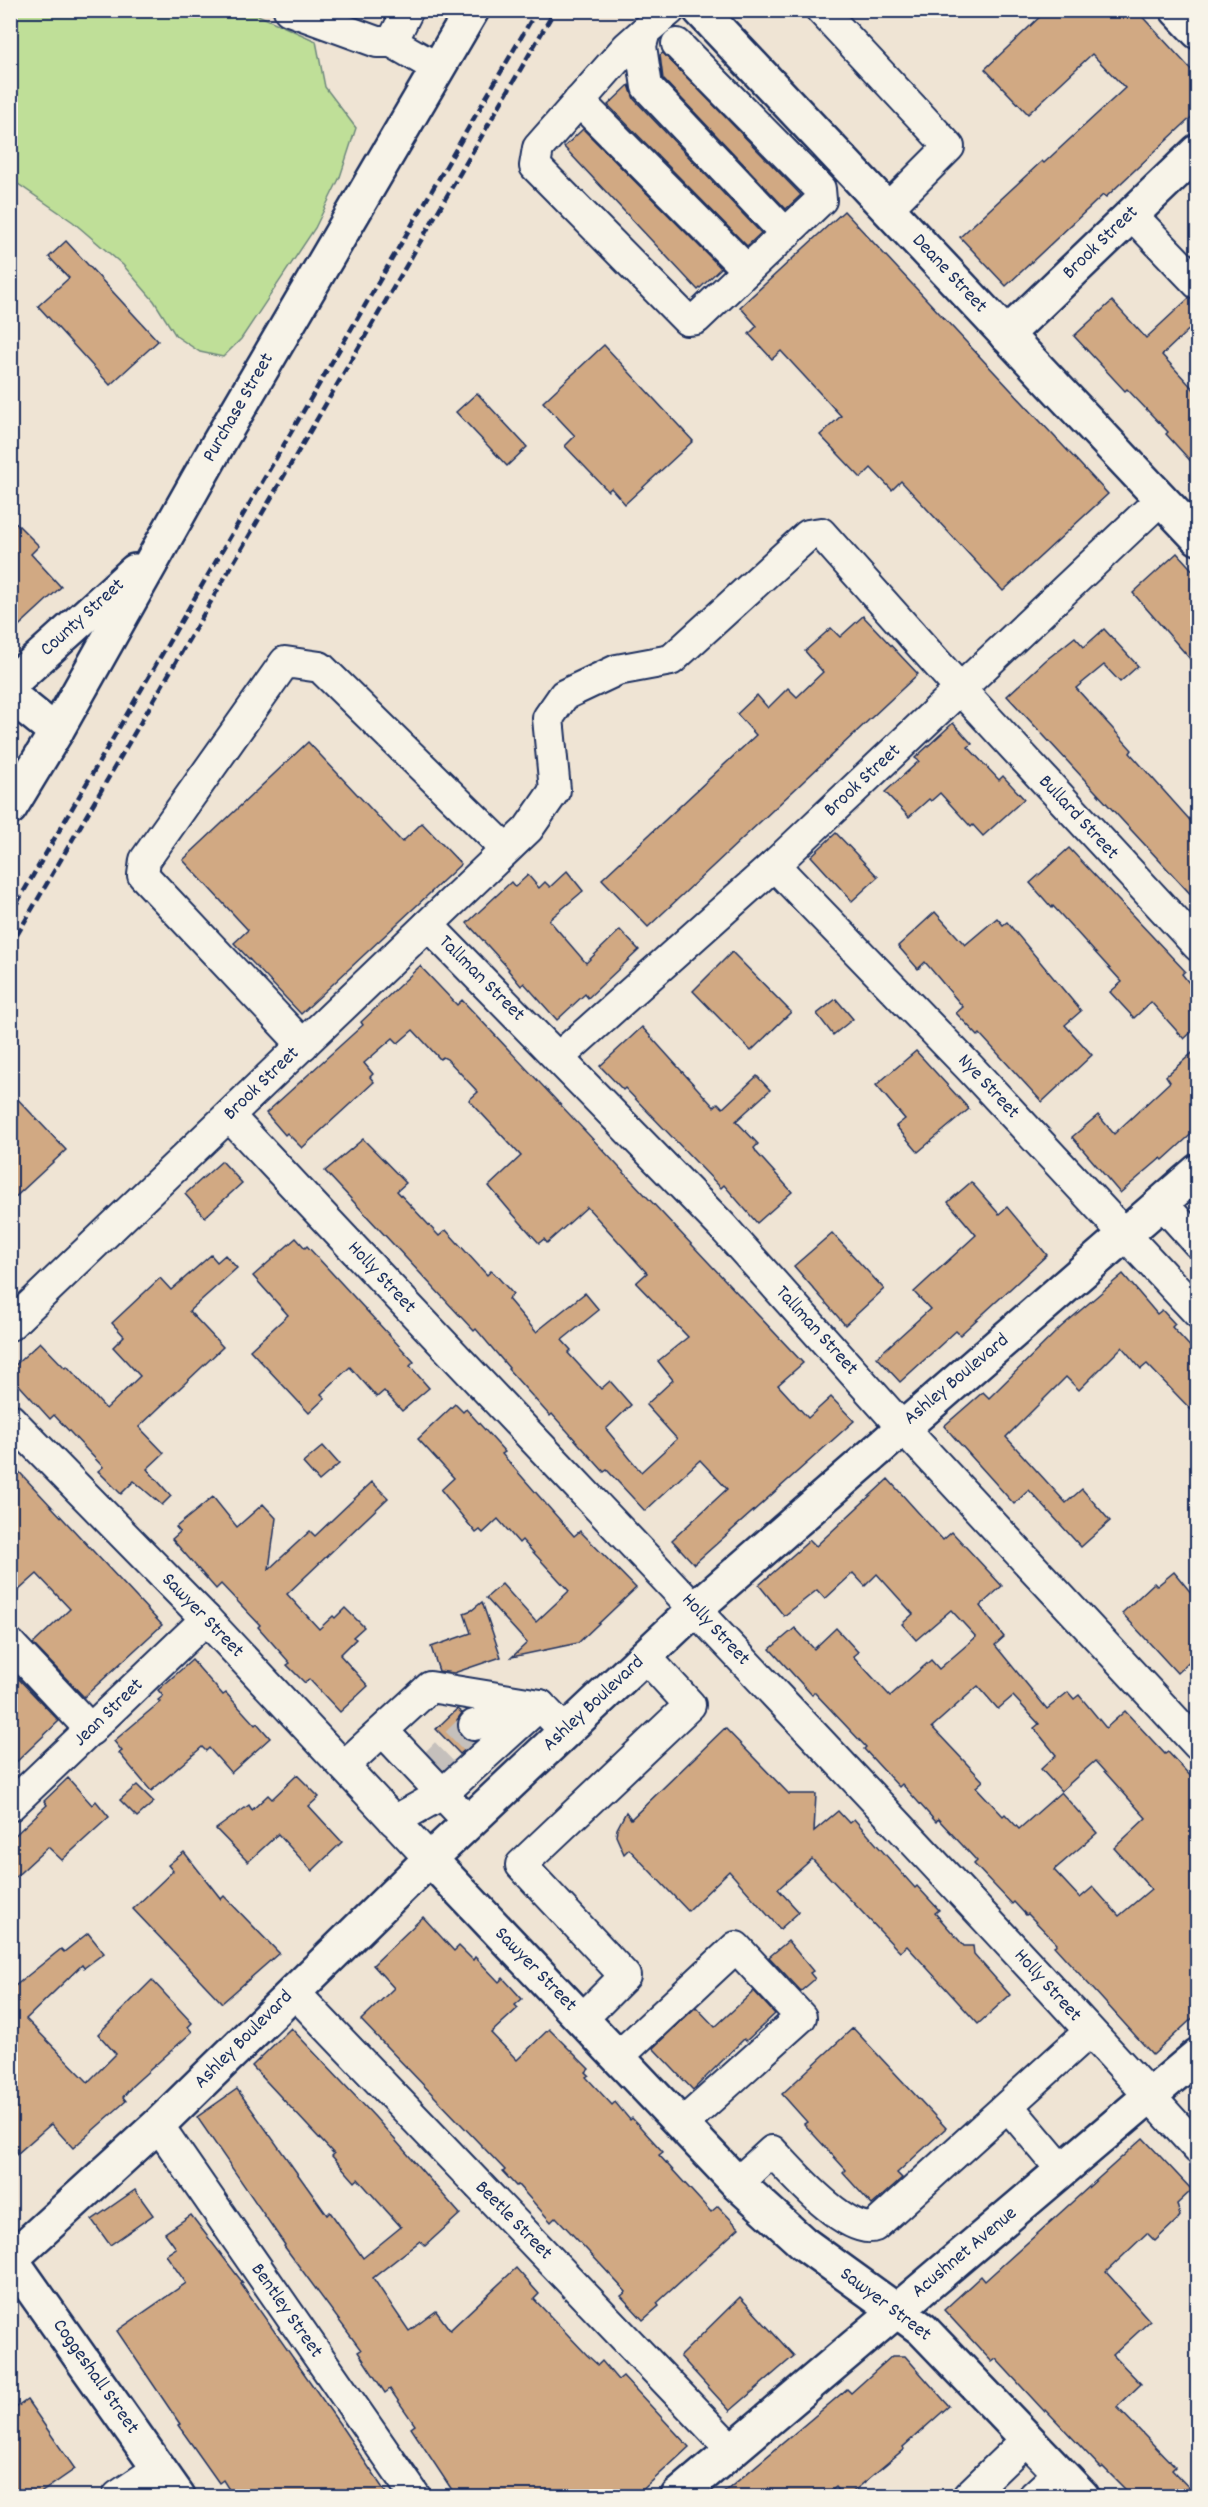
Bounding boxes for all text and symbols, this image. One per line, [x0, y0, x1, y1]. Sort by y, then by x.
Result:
street label: Brook Street [1057, 200, 1145, 286]
street label: Deane Street [905, 228, 993, 320]
street label: Purchase Street [196, 348, 282, 468]
street label: County Street [35, 572, 131, 664]
street label: Brook Street [818, 738, 908, 824]
street label: Bullard Street [1031, 769, 1125, 867]
street label: Tallman Street [431, 929, 531, 1029]
street label: Brook Street [218, 1041, 306, 1127]
street label: Nye Street [950, 1048, 1026, 1126]
street label: Holly Street [340, 1236, 422, 1320]
street label: Tallman Street [768, 1280, 864, 1382]
street label: Ashley Boulevard [898, 1328, 1016, 1432]
street label: Sawyer Street [154, 1567, 250, 1665]
street label: Holly Street [674, 1588, 756, 1672]
street label: Ashley Boulevard [537, 1649, 651, 1759]
street label: Jean Street [68, 1672, 150, 1754]
street label: Sawyer Street [487, 1921, 583, 2019]
street label: Holly Street [1007, 1943, 1087, 2029]
street label: Ashley Boulevard [188, 1984, 300, 2096]
street label: Beetle Street [468, 2175, 558, 2267]
street label: Acushnet Avenue [906, 2200, 1024, 2305]
street label: Bentley Street [243, 2258, 329, 2364]
street label: Sawyer Street [833, 2261, 937, 2349]
street label: Coggeshall Street [45, 2314, 145, 2440]

